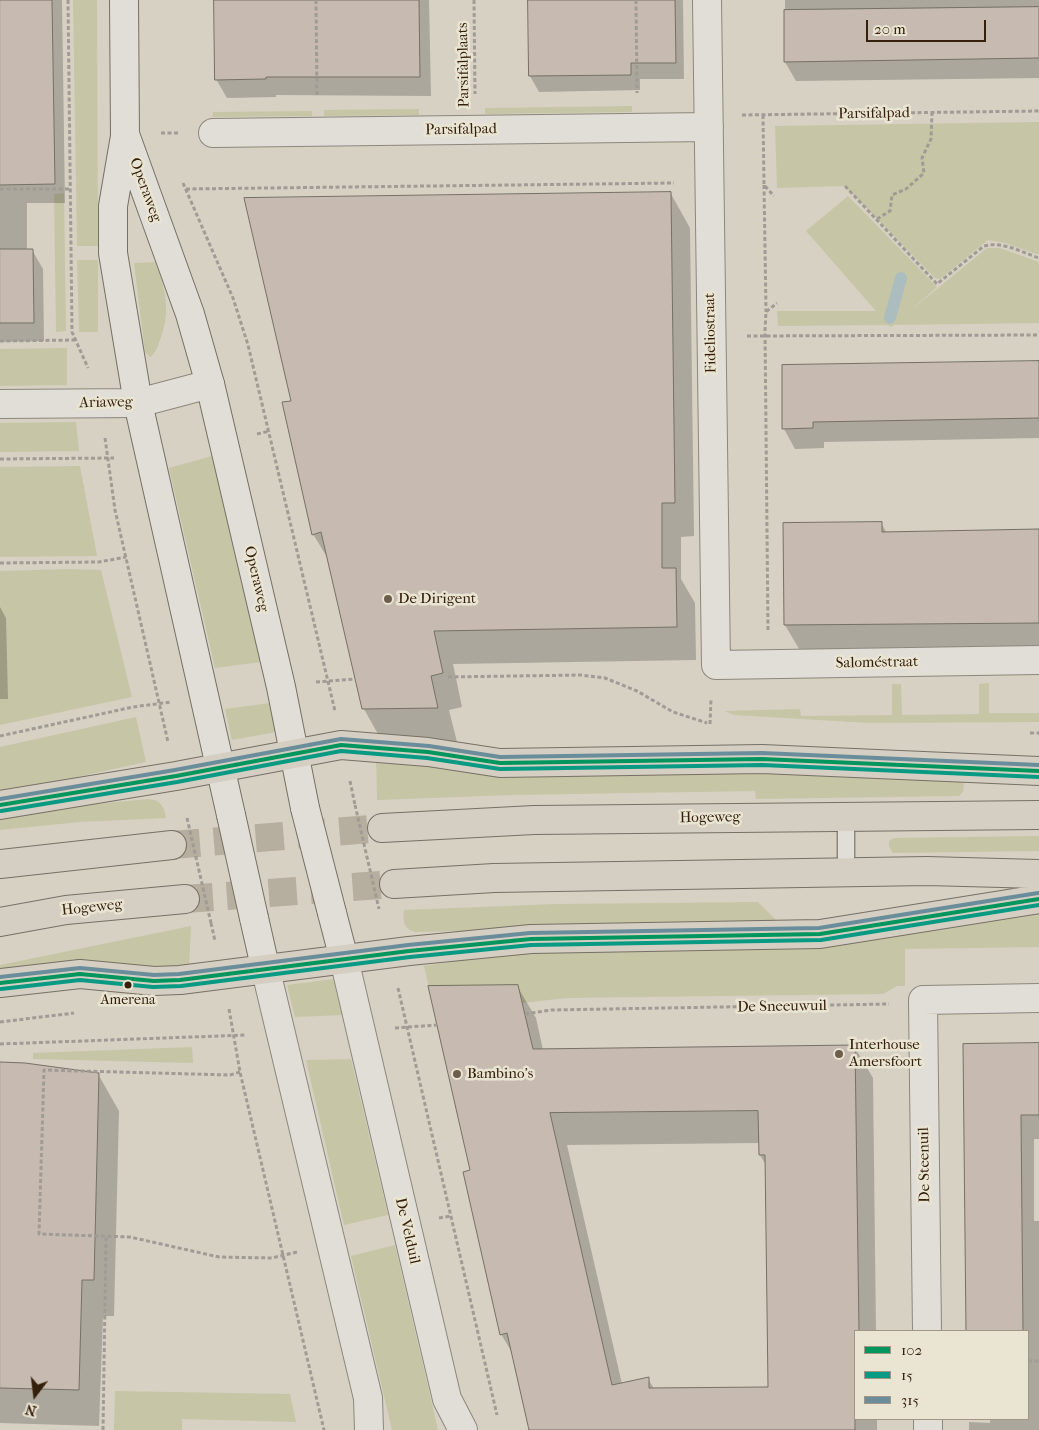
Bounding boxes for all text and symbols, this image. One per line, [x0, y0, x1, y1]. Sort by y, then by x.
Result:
scale bar [869, 10, 989, 42]
text: 20 m [874, 20, 906, 38]
street label: Parsifalplaats [454, 22, 474, 108]
street label: Parsifalpad [838, 104, 910, 124]
street label: Parsifalpad [425, 120, 497, 140]
street label: Operaweg [125, 155, 165, 225]
street label: Fideliostraat [701, 293, 721, 373]
street label: Ariaweg [79, 394, 133, 412]
street label: Operaweg [240, 544, 272, 614]
place label: De Dirigent [398, 590, 476, 608]
marker: De Dirigent [382, 593, 394, 605]
street label: Saloméstraat [836, 653, 918, 673]
street label: Hogeweg [679, 808, 741, 828]
street label: Hogeweg [61, 896, 123, 920]
marker: Amerena [123, 980, 133, 990]
place label: Amerena [101, 993, 155, 1009]
street label: De Sneeuwuil [737, 997, 827, 1017]
place label: Interhouse Amersfoort [849, 1036, 922, 1071]
marker: Interhouse Amersfoort [833, 1048, 845, 1060]
place label: Bambino's [467, 1065, 533, 1083]
marker: Bambino's [451, 1068, 463, 1080]
street label: De Steenuil [915, 1127, 935, 1203]
street label: De Velduil [391, 1196, 423, 1266]
legend [854, 1330, 1029, 1420]
text: 102 [901, 1341, 922, 1359]
text: 15 [901, 1366, 913, 1384]
north arrow [10, 1370, 60, 1420]
text: 315 [901, 1391, 919, 1409]
text: N [24, 1400, 38, 1420]

